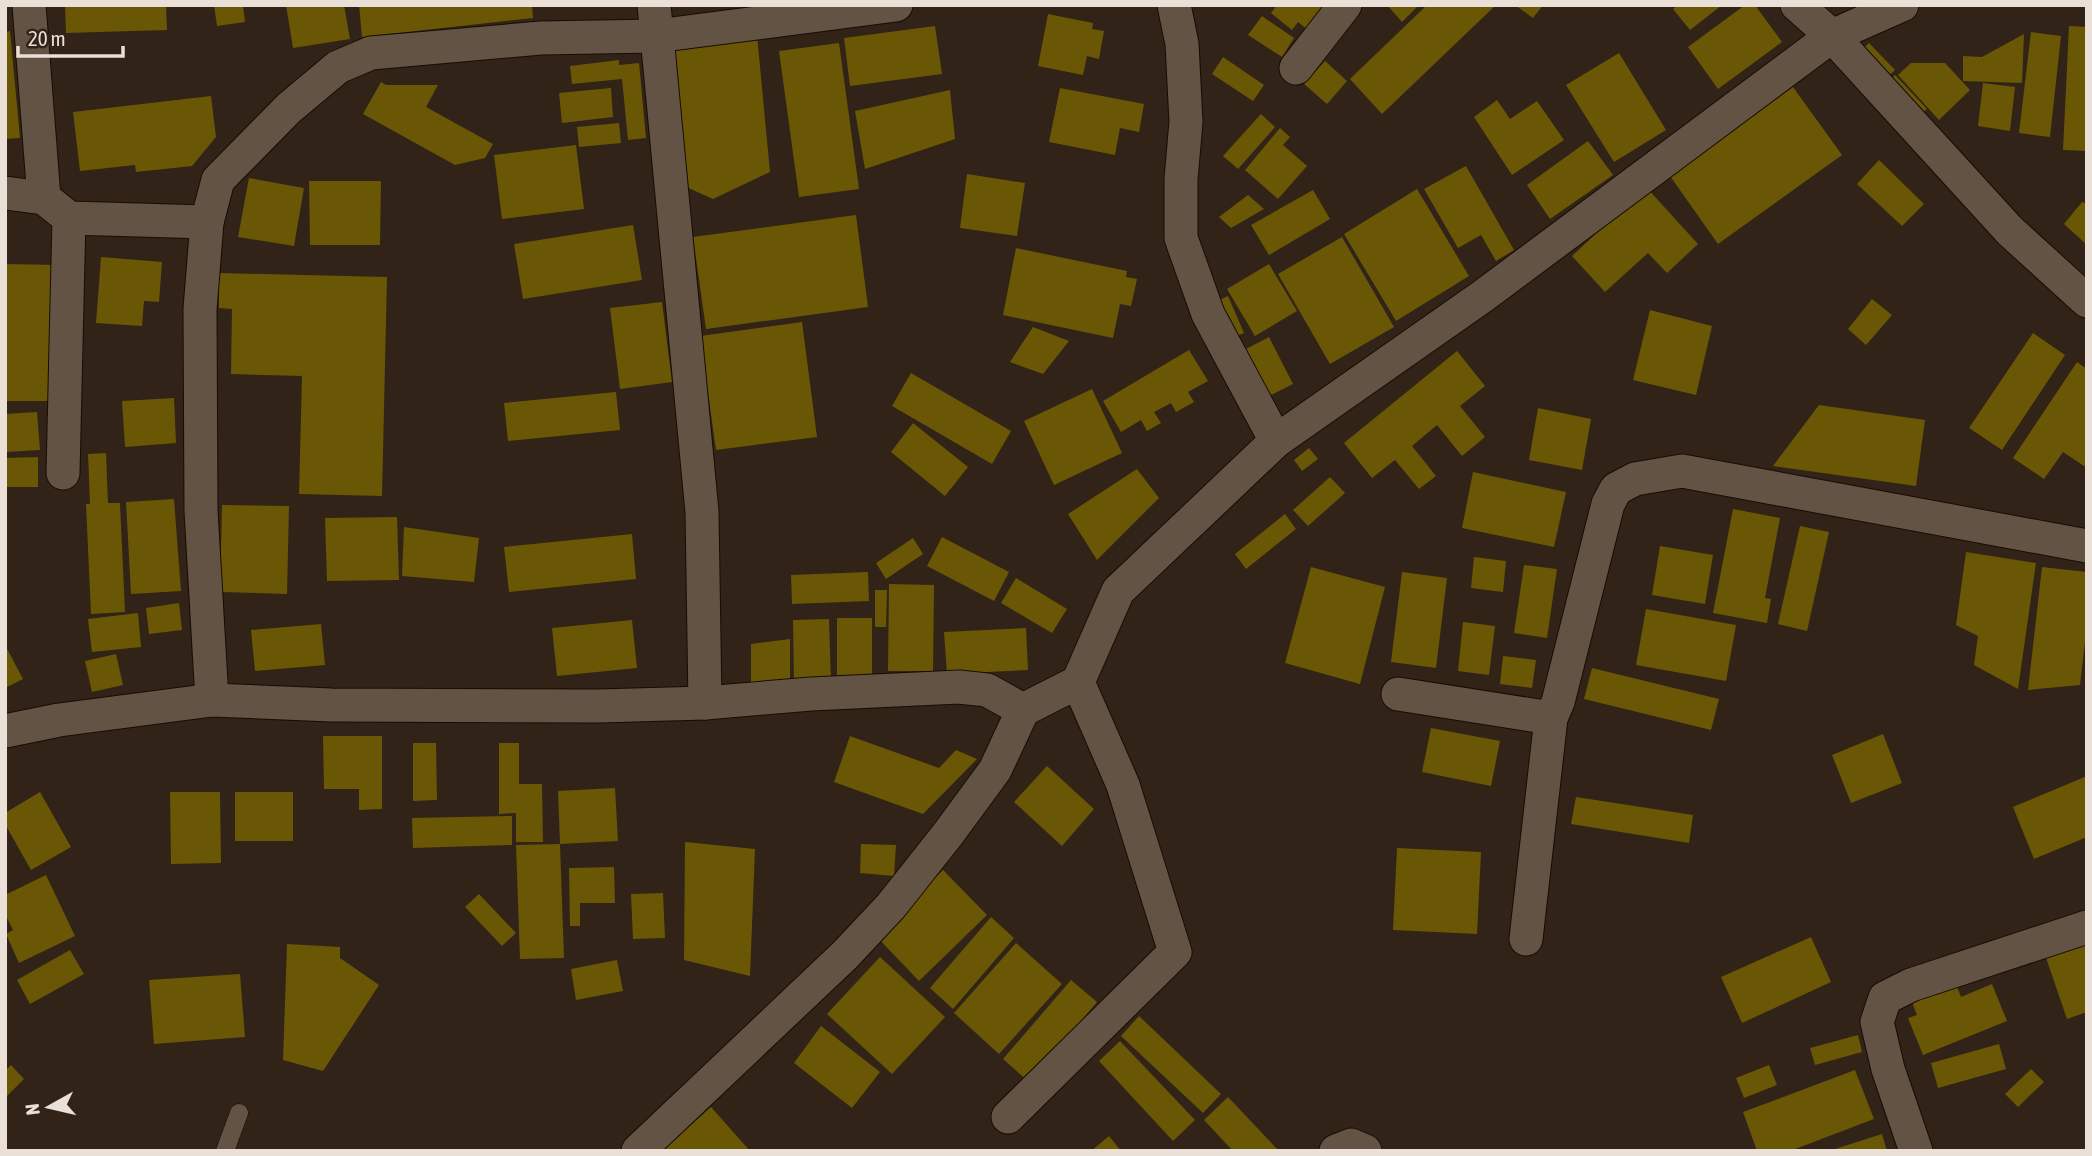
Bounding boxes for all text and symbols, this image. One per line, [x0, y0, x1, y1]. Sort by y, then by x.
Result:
scale bar [18, 14, 122, 58]
text: 20 m [28, 26, 66, 50]
north arrow [14, 1072, 84, 1142]
text: N [20, 1102, 44, 1116]

